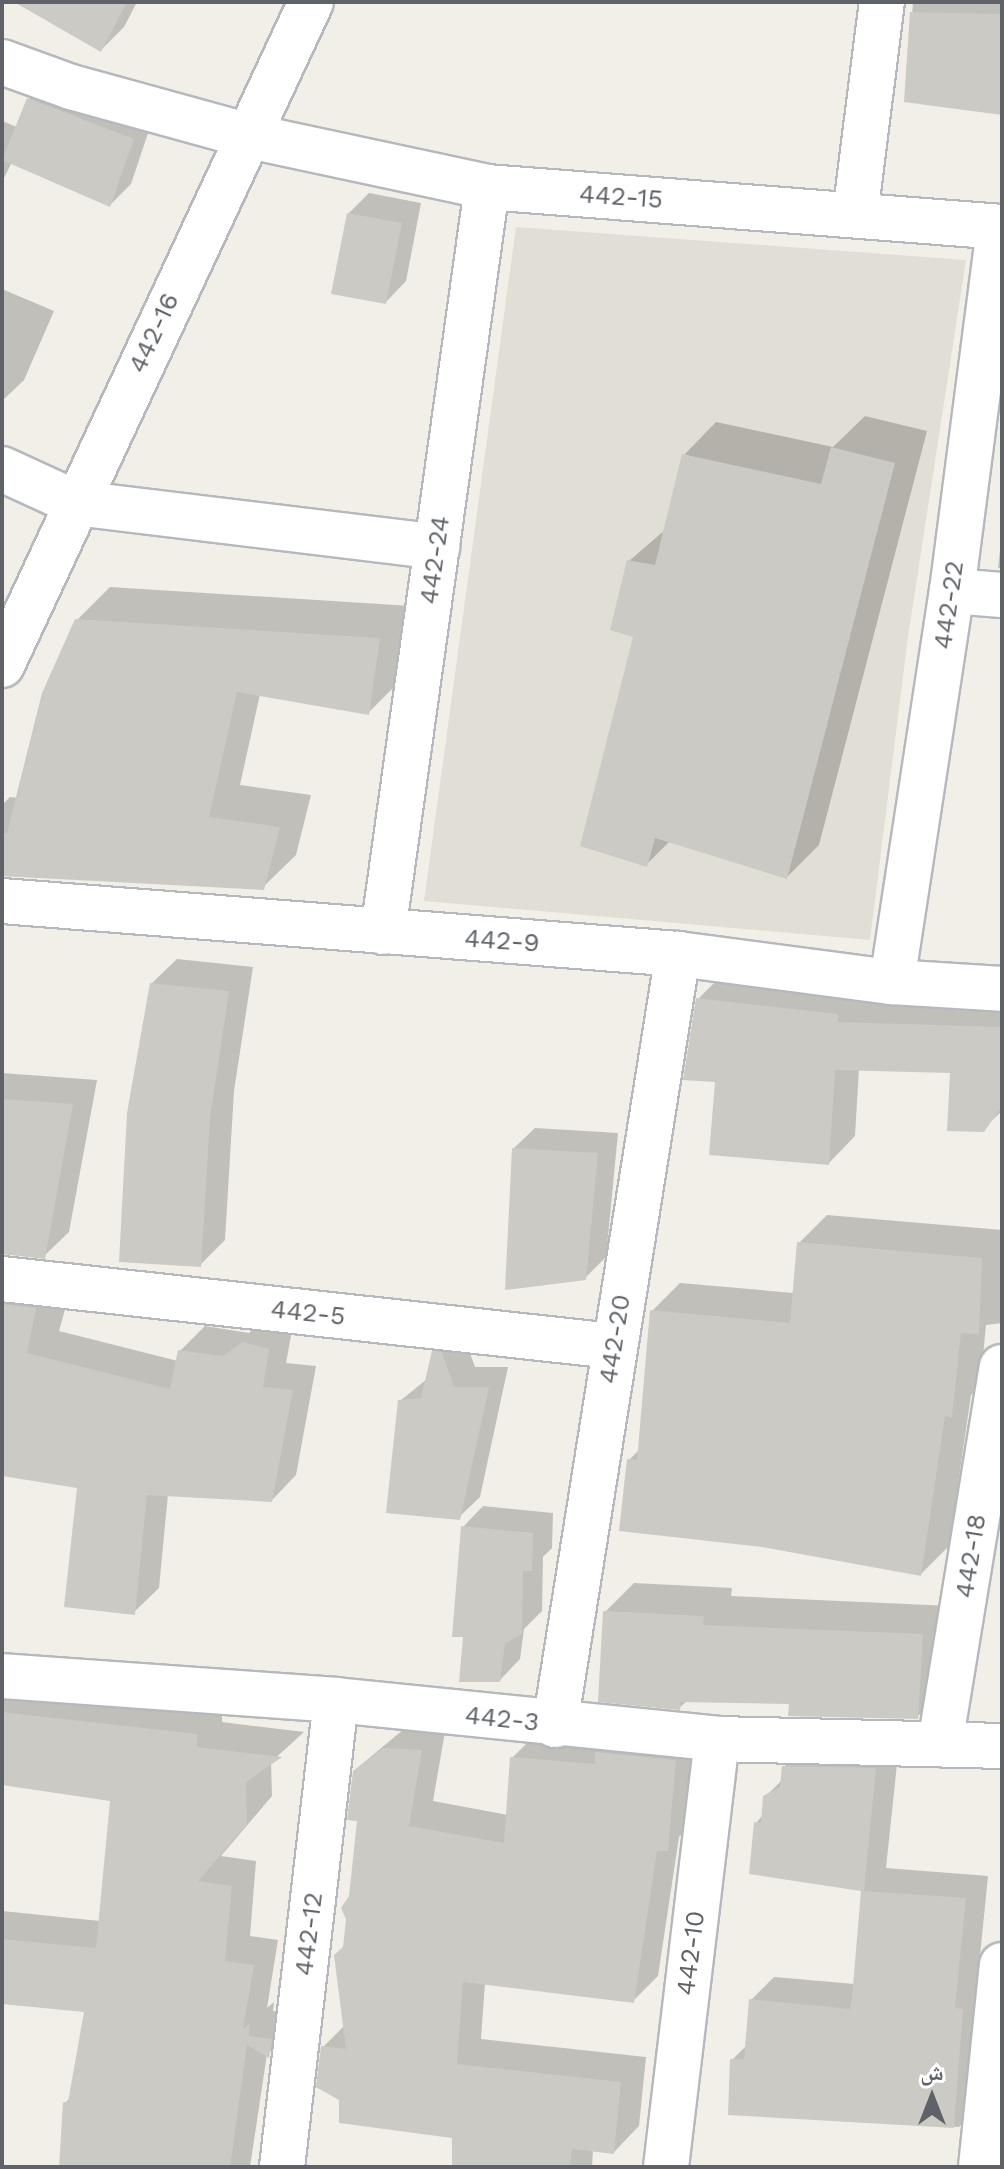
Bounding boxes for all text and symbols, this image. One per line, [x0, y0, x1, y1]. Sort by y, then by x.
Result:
street label: 442-15 [578, 179, 664, 215]
street label: 442-16 [122, 288, 186, 378]
street label: 442-24 [413, 514, 457, 606]
street label: 442-22 [927, 559, 971, 651]
street label: 442-9 [463, 923, 541, 959]
street label: 442-20 [593, 1292, 637, 1386]
street label: 442-5 [269, 1294, 347, 1332]
street label: 442-18 [949, 1512, 993, 1600]
street label: 442-3 [463, 1700, 541, 1738]
street label: 442-12 [288, 1890, 330, 1978]
street label: 442-10 [670, 1909, 712, 1997]
north arrow [892, 2057, 972, 2137]
text: ش [920, 2060, 944, 2085]

